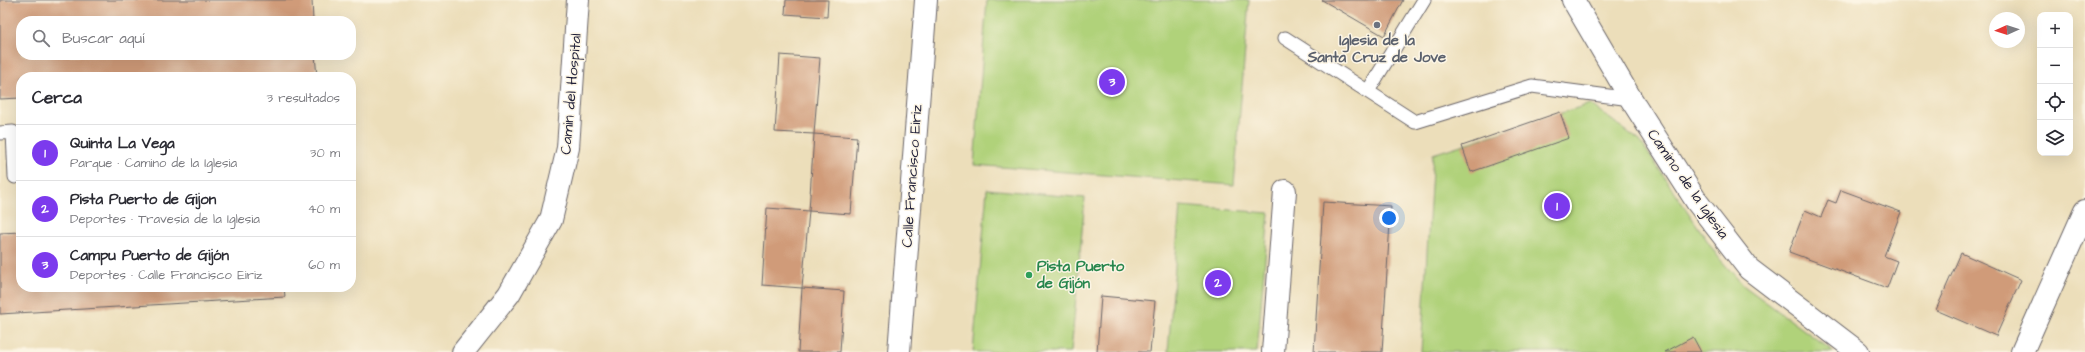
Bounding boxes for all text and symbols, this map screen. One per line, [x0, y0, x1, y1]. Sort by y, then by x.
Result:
north arrow [1989, 12, 2025, 48]
map controls [2037, 12, 2073, 156]
button: + [2037, 12, 2073, 48]
search box [16, 16, 356, 60]
marker: Iglesia de la Santa Cruz de Jove [1372, 20, 1382, 30]
icon: search [30, 27, 52, 49]
text: Buscar aquí [62, 28, 144, 49]
place label: Iglesia de la Santa Cruz de Jove [1307, 30, 1446, 68]
street label: Camin del Hospital [555, 33, 587, 155]
button: − [2037, 48, 2073, 84]
pin: 3 [1099, 67, 1125, 97]
button: locate [2037, 84, 2073, 120]
text: Cerca [32, 86, 82, 110]
text: 3 resultados [266, 89, 340, 107]
street label: Calle Francisco Eiriz [897, 103, 928, 248]
button: layers [2037, 120, 2073, 156]
street label: Camino de la Iglesia [1641, 125, 1734, 244]
text: Quinta La Vega [70, 133, 175, 154]
text: 1 [44, 144, 46, 162]
text: 30 m [310, 144, 340, 162]
text: Parque · Camino de la Iglesia [70, 154, 237, 172]
text: Pista Puerto de Gijon [70, 189, 216, 210]
pin: 1 [1544, 191, 1570, 221]
text: 2 [41, 200, 49, 218]
text: 40 m [308, 200, 340, 218]
your location [1379, 208, 1399, 228]
text: Deportes · Travesía de la Iglesia [70, 210, 260, 228]
text: Campu Puerto de Gijón [70, 245, 229, 266]
text: 3 [42, 256, 48, 274]
text: 60 m [308, 256, 340, 274]
place label: Pista Puerto de Gijón [1036, 256, 1125, 294]
text: Deportes · Calle Francisco Eiriz [70, 266, 262, 284]
pin: 2 [1205, 268, 1231, 298]
marker: Pista Puerto de Gijón [1024, 270, 1034, 280]

